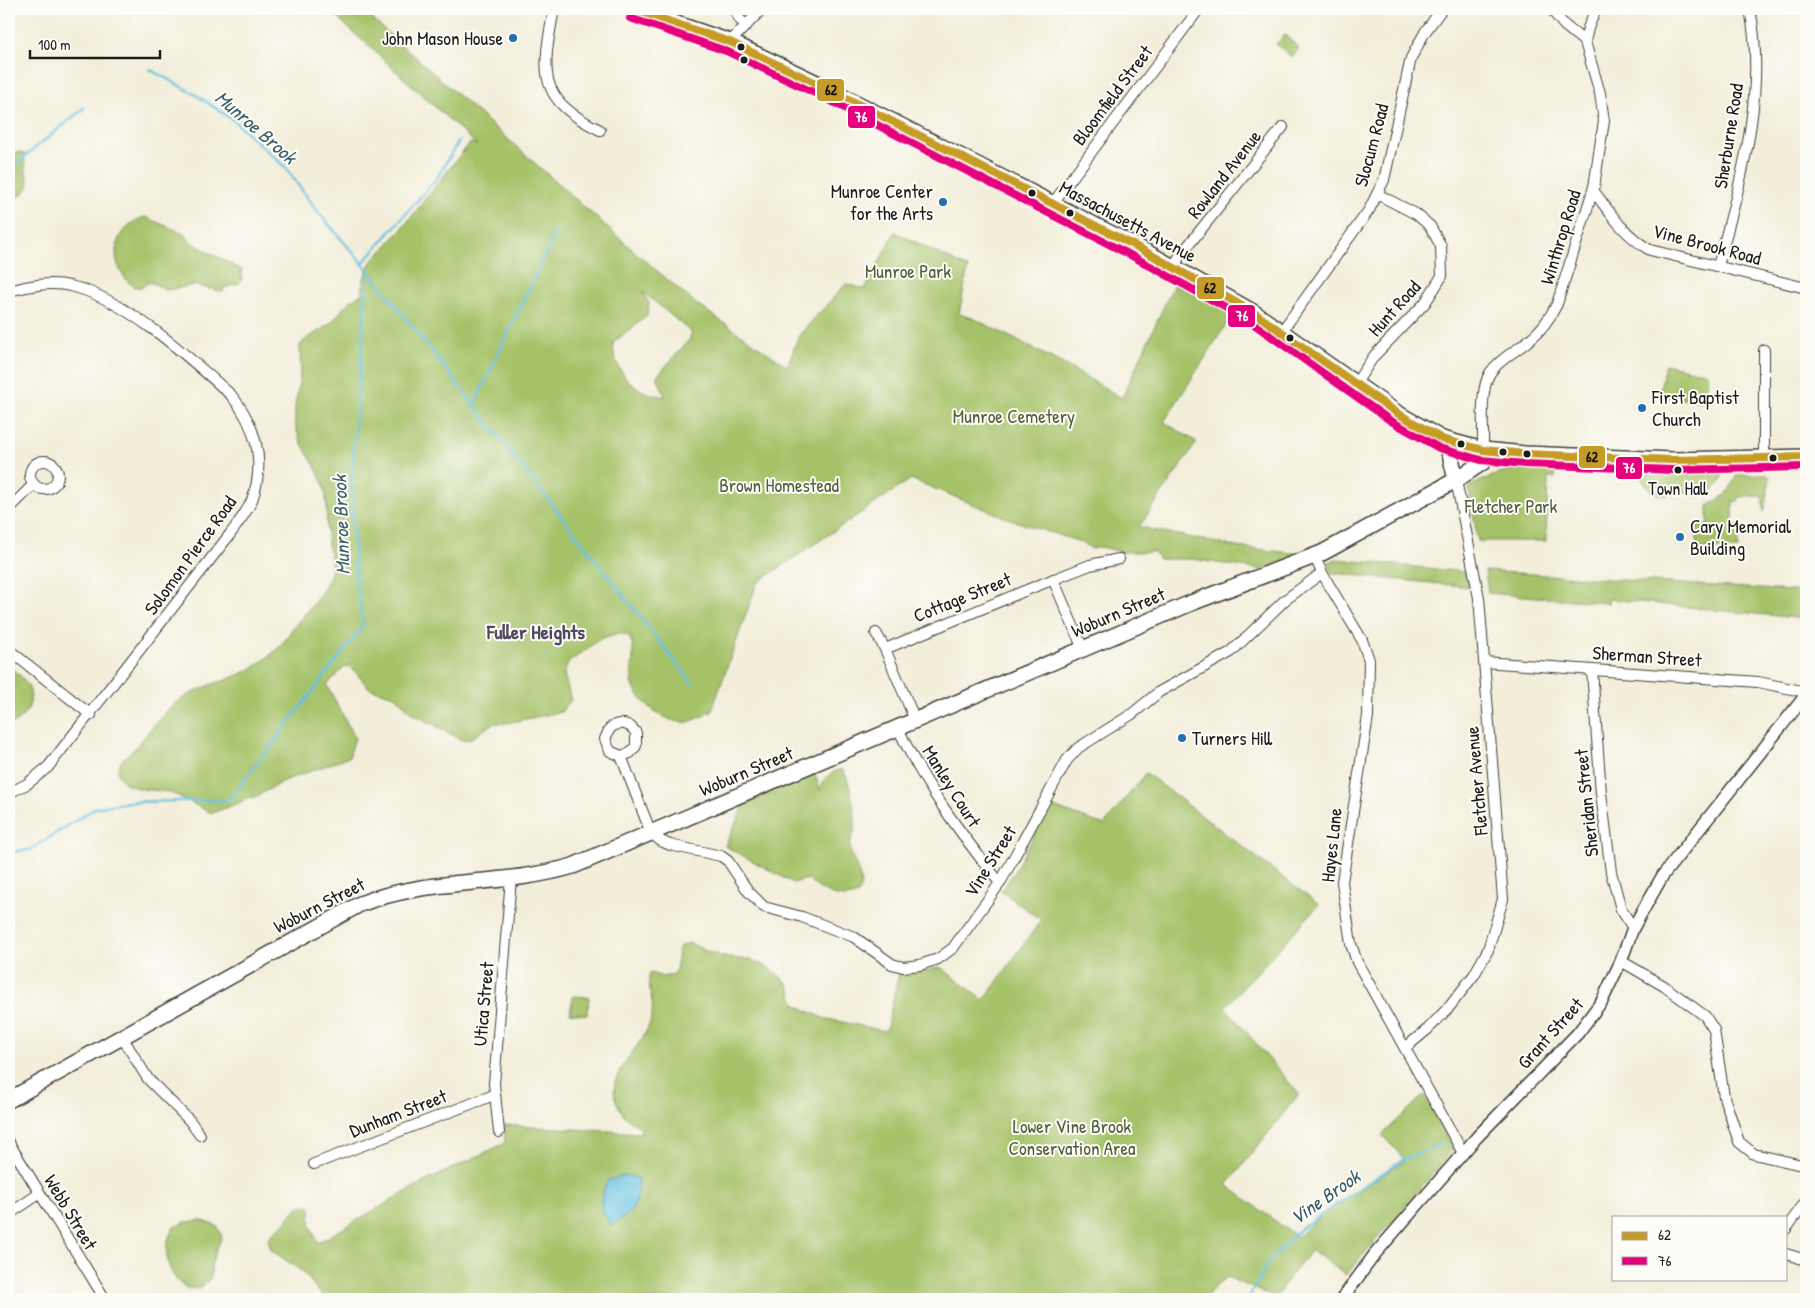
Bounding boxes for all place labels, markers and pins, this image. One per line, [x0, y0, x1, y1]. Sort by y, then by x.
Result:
place label: John Mason House [382, 25, 503, 51]
marker: John Mason House [507, 32, 519, 44]
unlabelled marker [736, 42, 746, 52]
unlabelled marker [739, 55, 749, 65]
place label: Munroe Center for the Arts [831, 178, 934, 226]
unlabelled marker [1027, 188, 1037, 198]
marker: Munroe Center for the Arts [937, 196, 949, 208]
unlabelled marker [1065, 208, 1075, 218]
unlabelled marker [1285, 333, 1295, 343]
place label: First Baptist Church [1651, 384, 1739, 432]
marker: First Baptist Church [1636, 402, 1648, 414]
unlabelled marker [1456, 439, 1466, 449]
unlabelled marker [1498, 447, 1508, 457]
unlabelled marker [1522, 449, 1532, 459]
unlabelled marker [1768, 453, 1778, 463]
marker: Town Hall [1673, 465, 1683, 475]
place label: Town Hall [1648, 476, 1708, 501]
place label: Cary Memorial Building [1690, 513, 1792, 561]
marker: Cary Memorial Building [1674, 531, 1686, 543]
place label: Turners Hill [1192, 725, 1273, 751]
marker: Turners Hill [1176, 732, 1188, 744]

